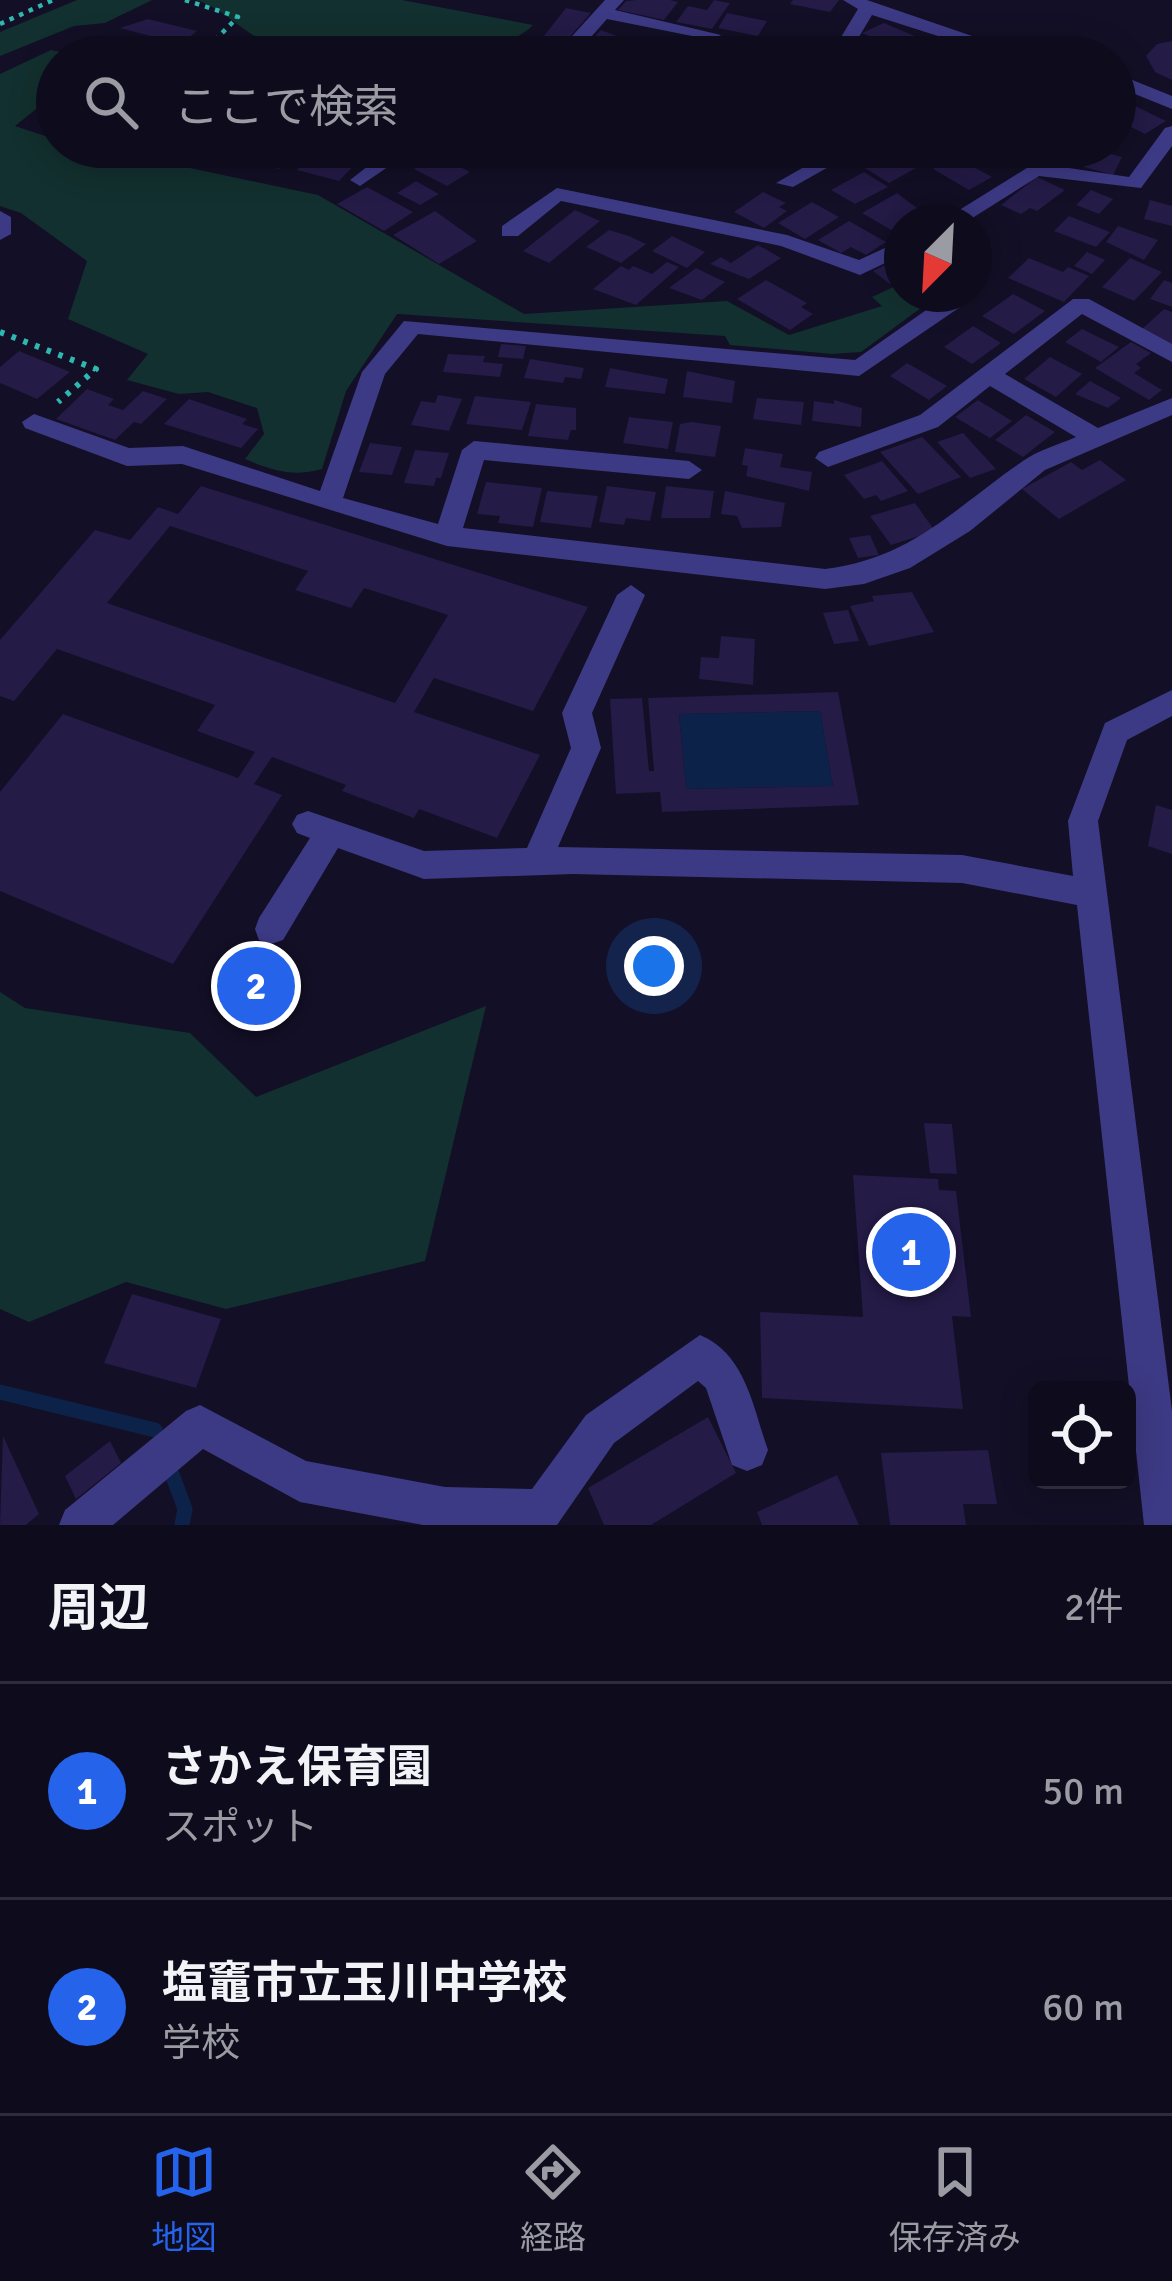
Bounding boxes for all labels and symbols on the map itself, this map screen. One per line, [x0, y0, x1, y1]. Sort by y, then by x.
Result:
north arrow [884, 204, 992, 312]
your location [624, 936, 684, 996]
pin: 2 [217, 941, 295, 1031]
pin: 1 [872, 1207, 950, 1297]

